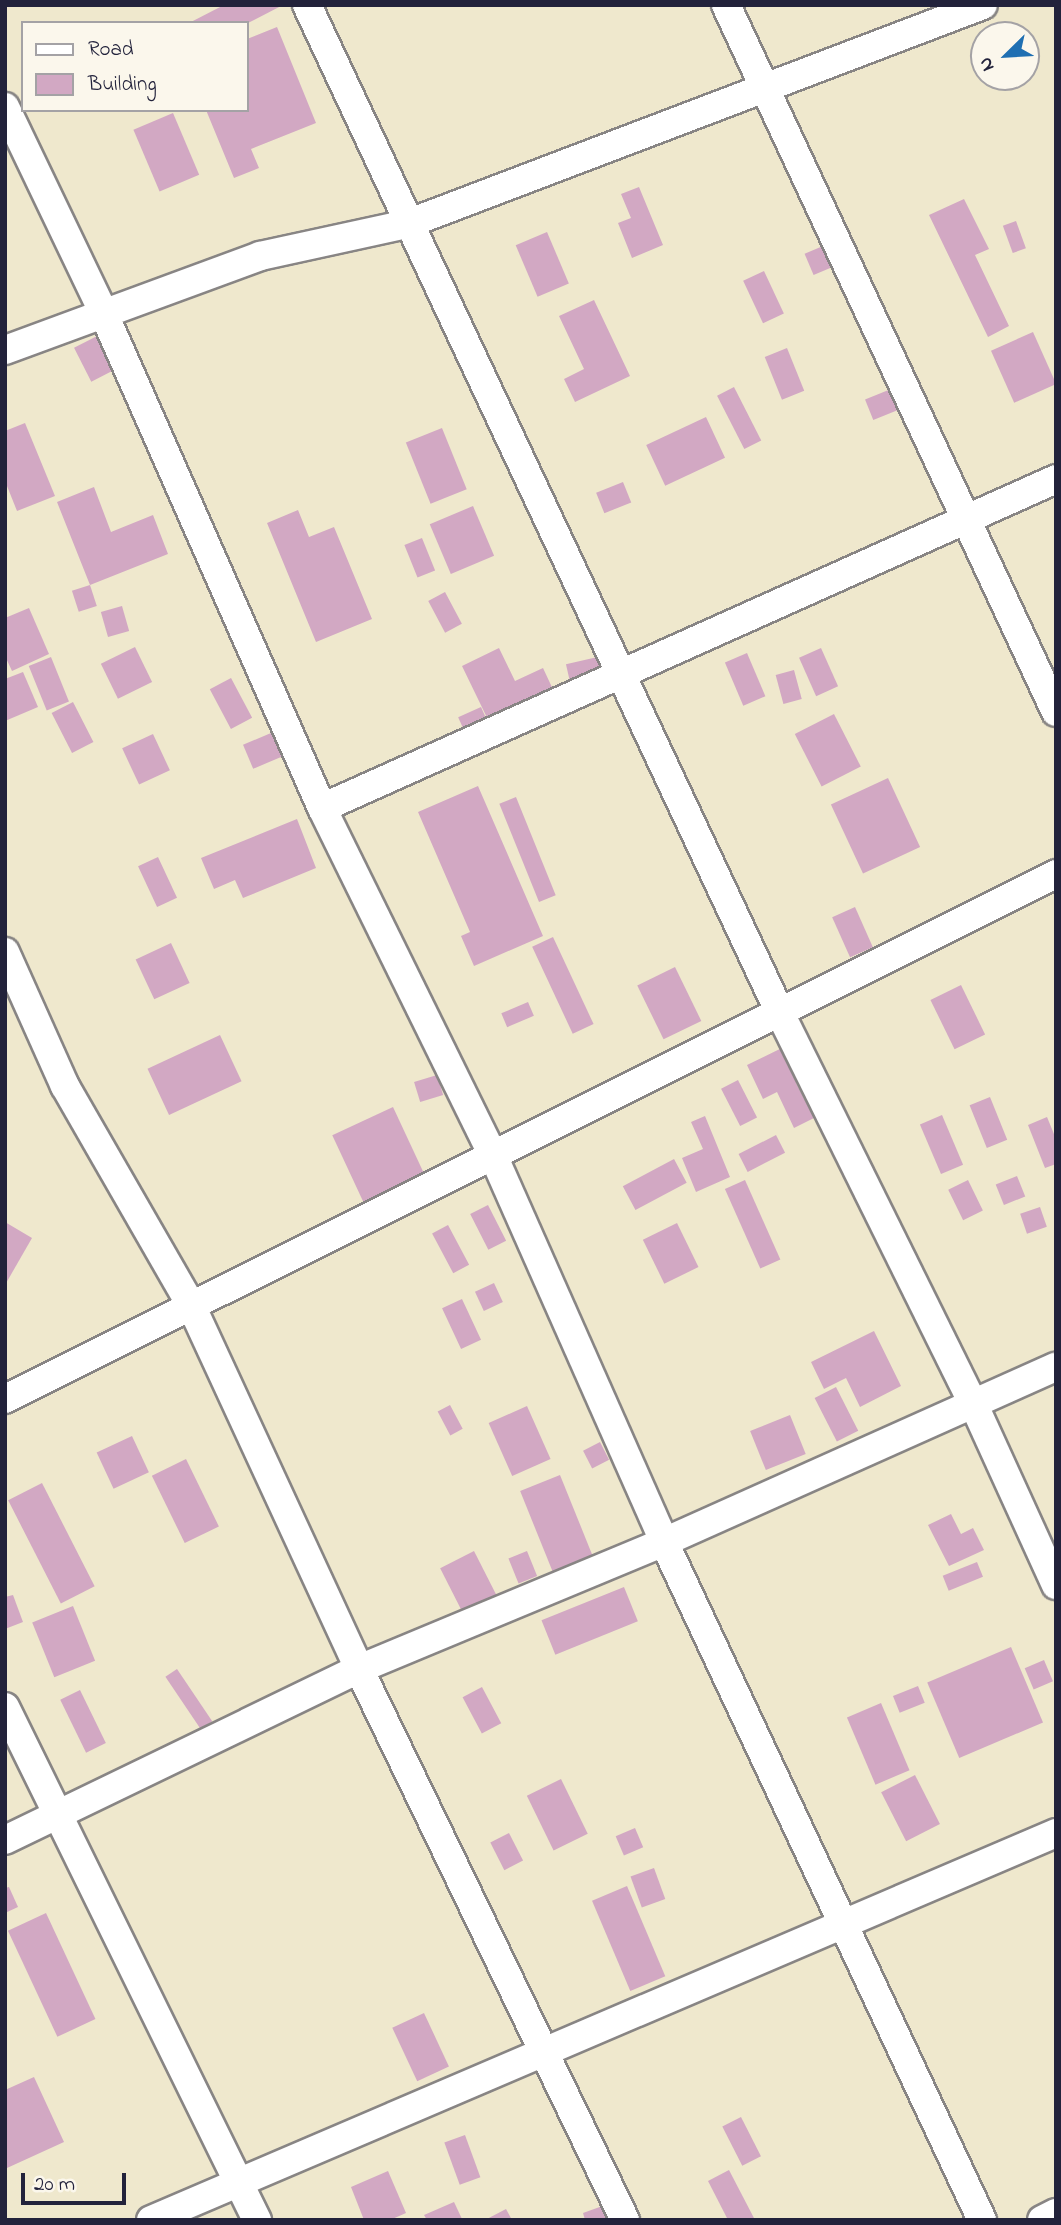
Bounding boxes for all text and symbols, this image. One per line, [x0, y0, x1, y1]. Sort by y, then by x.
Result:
legend [21, 21, 248, 112]
north arrow [970, 21, 1040, 91]
text: Road [88, 35, 134, 65]
text: N [972, 53, 1002, 75]
text: Building [88, 70, 157, 100]
scale bar [24, 2158, 130, 2202]
text: 20 m [34, 2170, 75, 2200]

